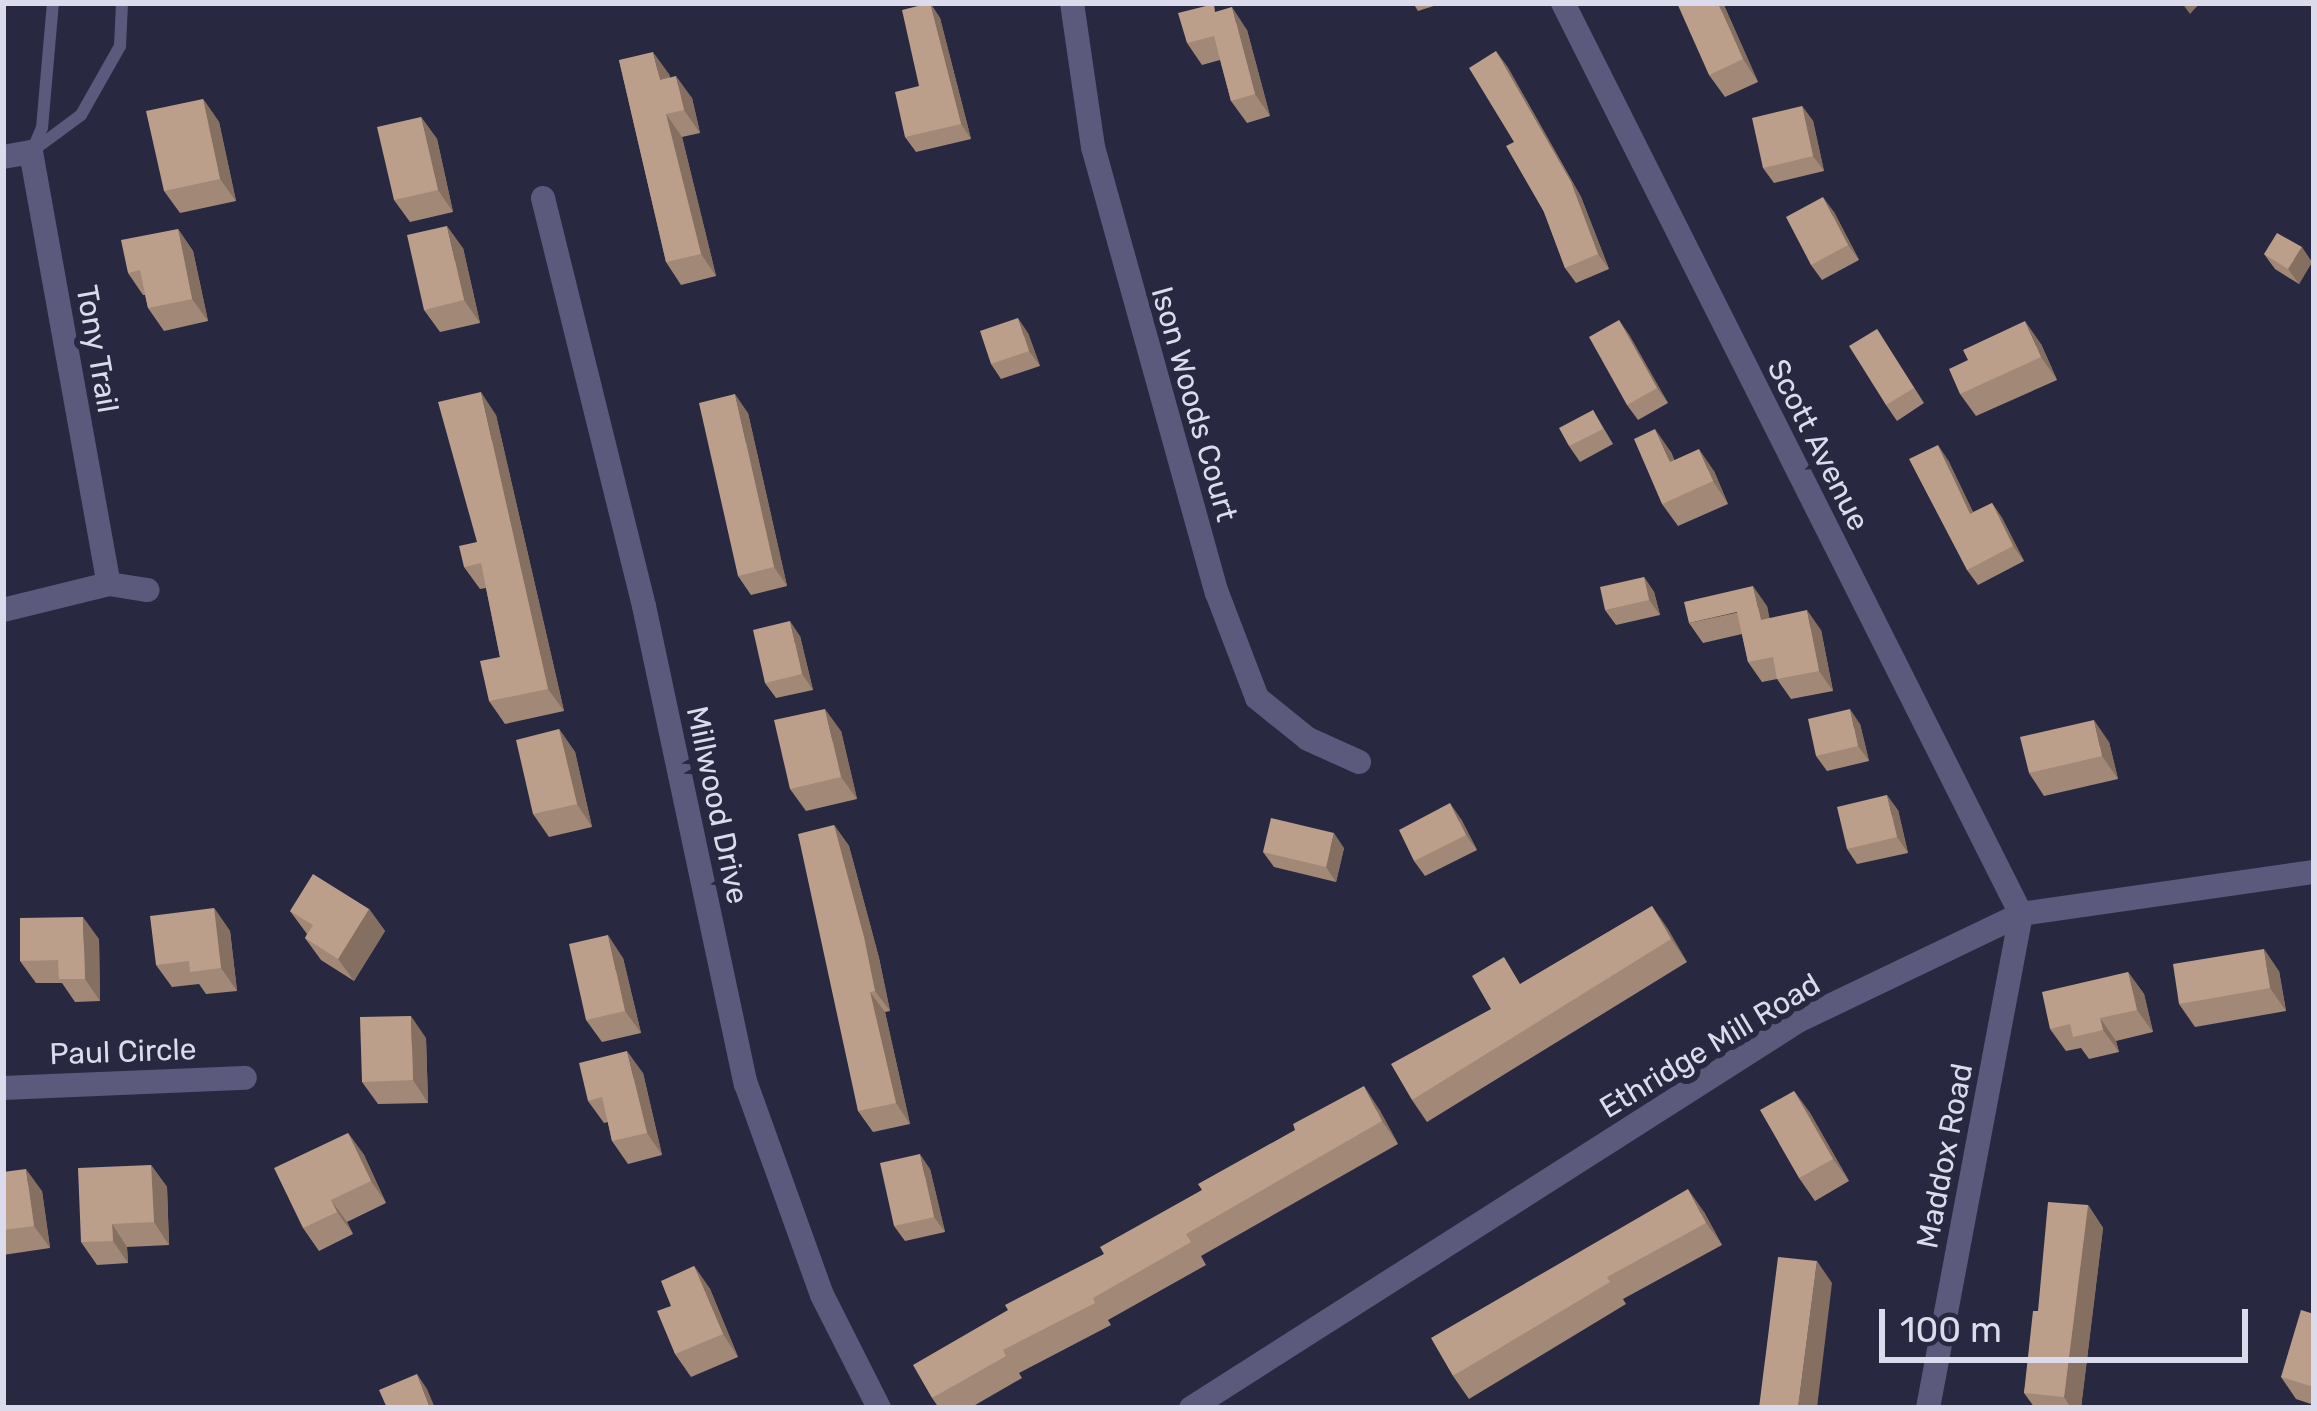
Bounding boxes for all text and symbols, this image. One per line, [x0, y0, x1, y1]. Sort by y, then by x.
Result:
street label: Tony Trail [68, 282, 126, 416]
street label: Ison Woods Court [1143, 282, 1245, 526]
street label: Scott Avenue [1759, 353, 1877, 537]
street label: Millwood Drive [678, 703, 756, 907]
street label: Ethridge Mill Road [1593, 966, 1827, 1126]
street label: Paul Circle [49, 1031, 197, 1073]
street label: Maddox Road [1909, 1061, 1981, 1251]
scale bar [1885, 1285, 2254, 1359]
text: 100 m [1900, 1308, 2002, 1351]

